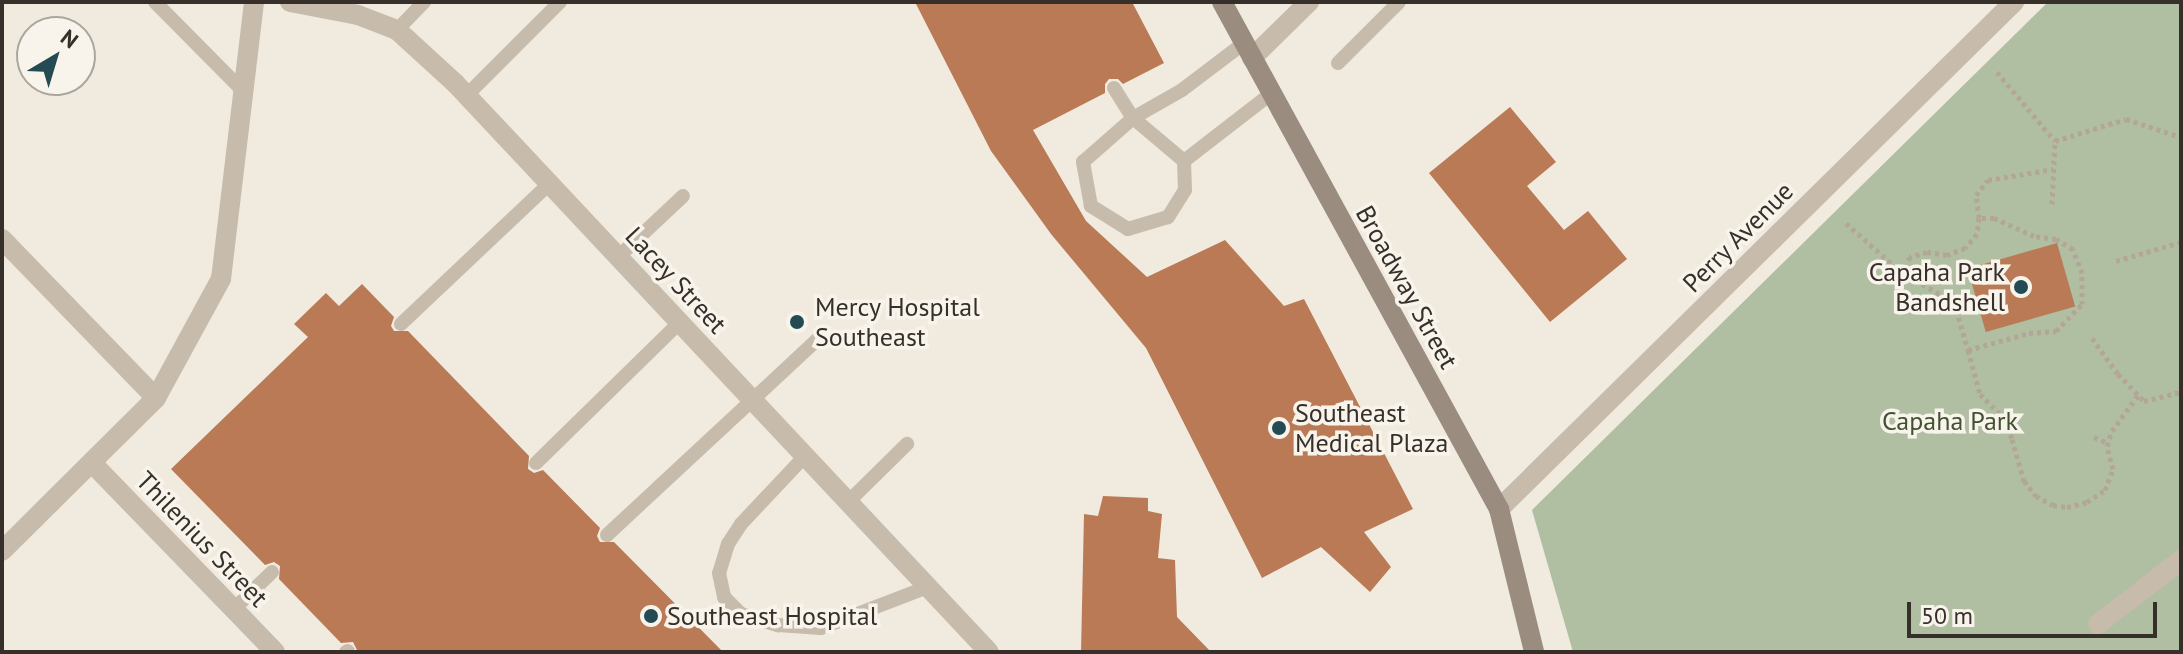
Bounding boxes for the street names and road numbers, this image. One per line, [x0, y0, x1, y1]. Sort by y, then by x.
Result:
street label: Perry Avenue [1676, 175, 1800, 299]
street label: Broadway Street [1349, 200, 1465, 374]
street label: Lacey Street [619, 220, 733, 340]
street label: Thilenius Street [130, 465, 274, 613]

